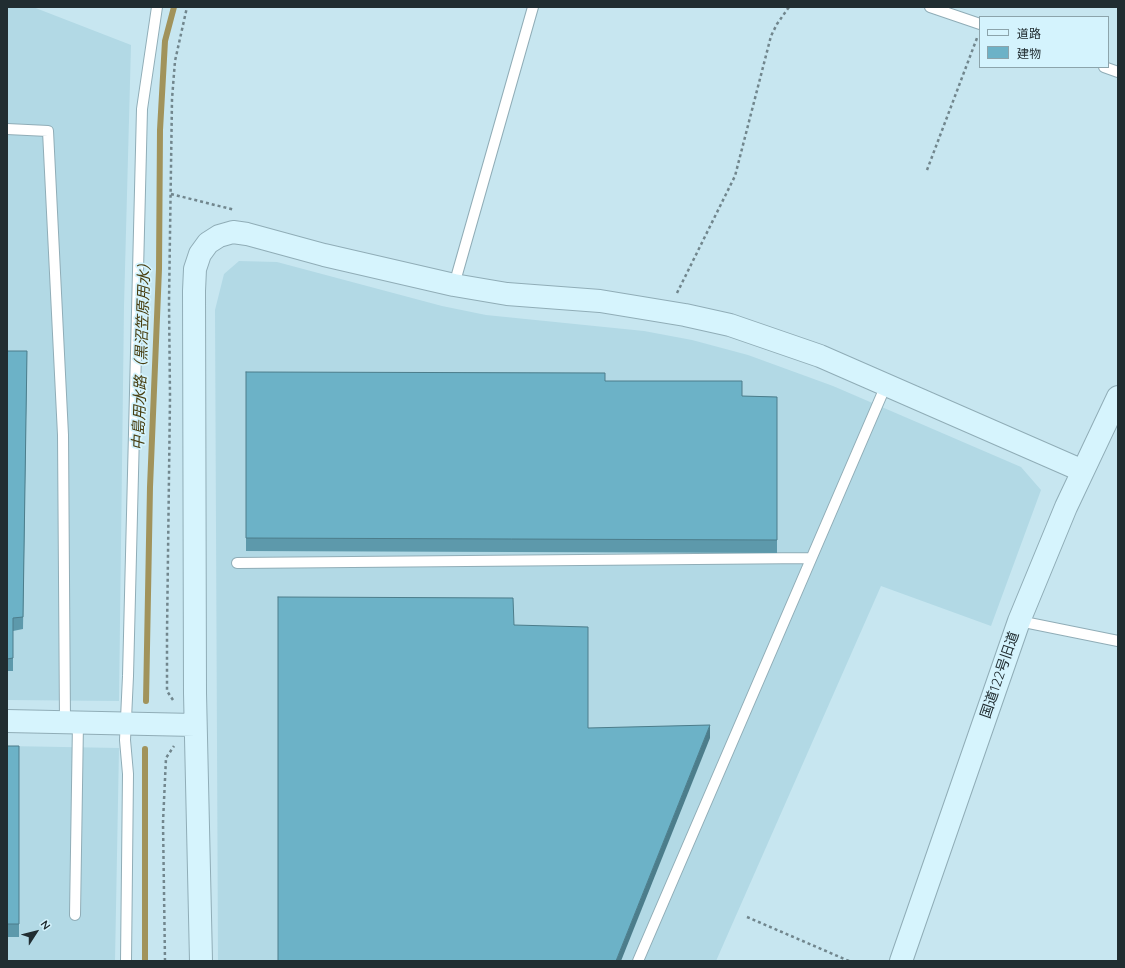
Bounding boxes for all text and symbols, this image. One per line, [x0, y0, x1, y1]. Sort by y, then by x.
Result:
legend [979, 16, 1109, 68]
text: 道路 [1017, 26, 1041, 41]
text: 建物 [1017, 46, 1041, 61]
water label: 中島用水路（黒沼笠原用水） [130, 255, 154, 451]
street label: 国道122号旧道 [977, 629, 1023, 721]
north arrow [16, 912, 56, 952]
text: N [38, 918, 54, 932]

